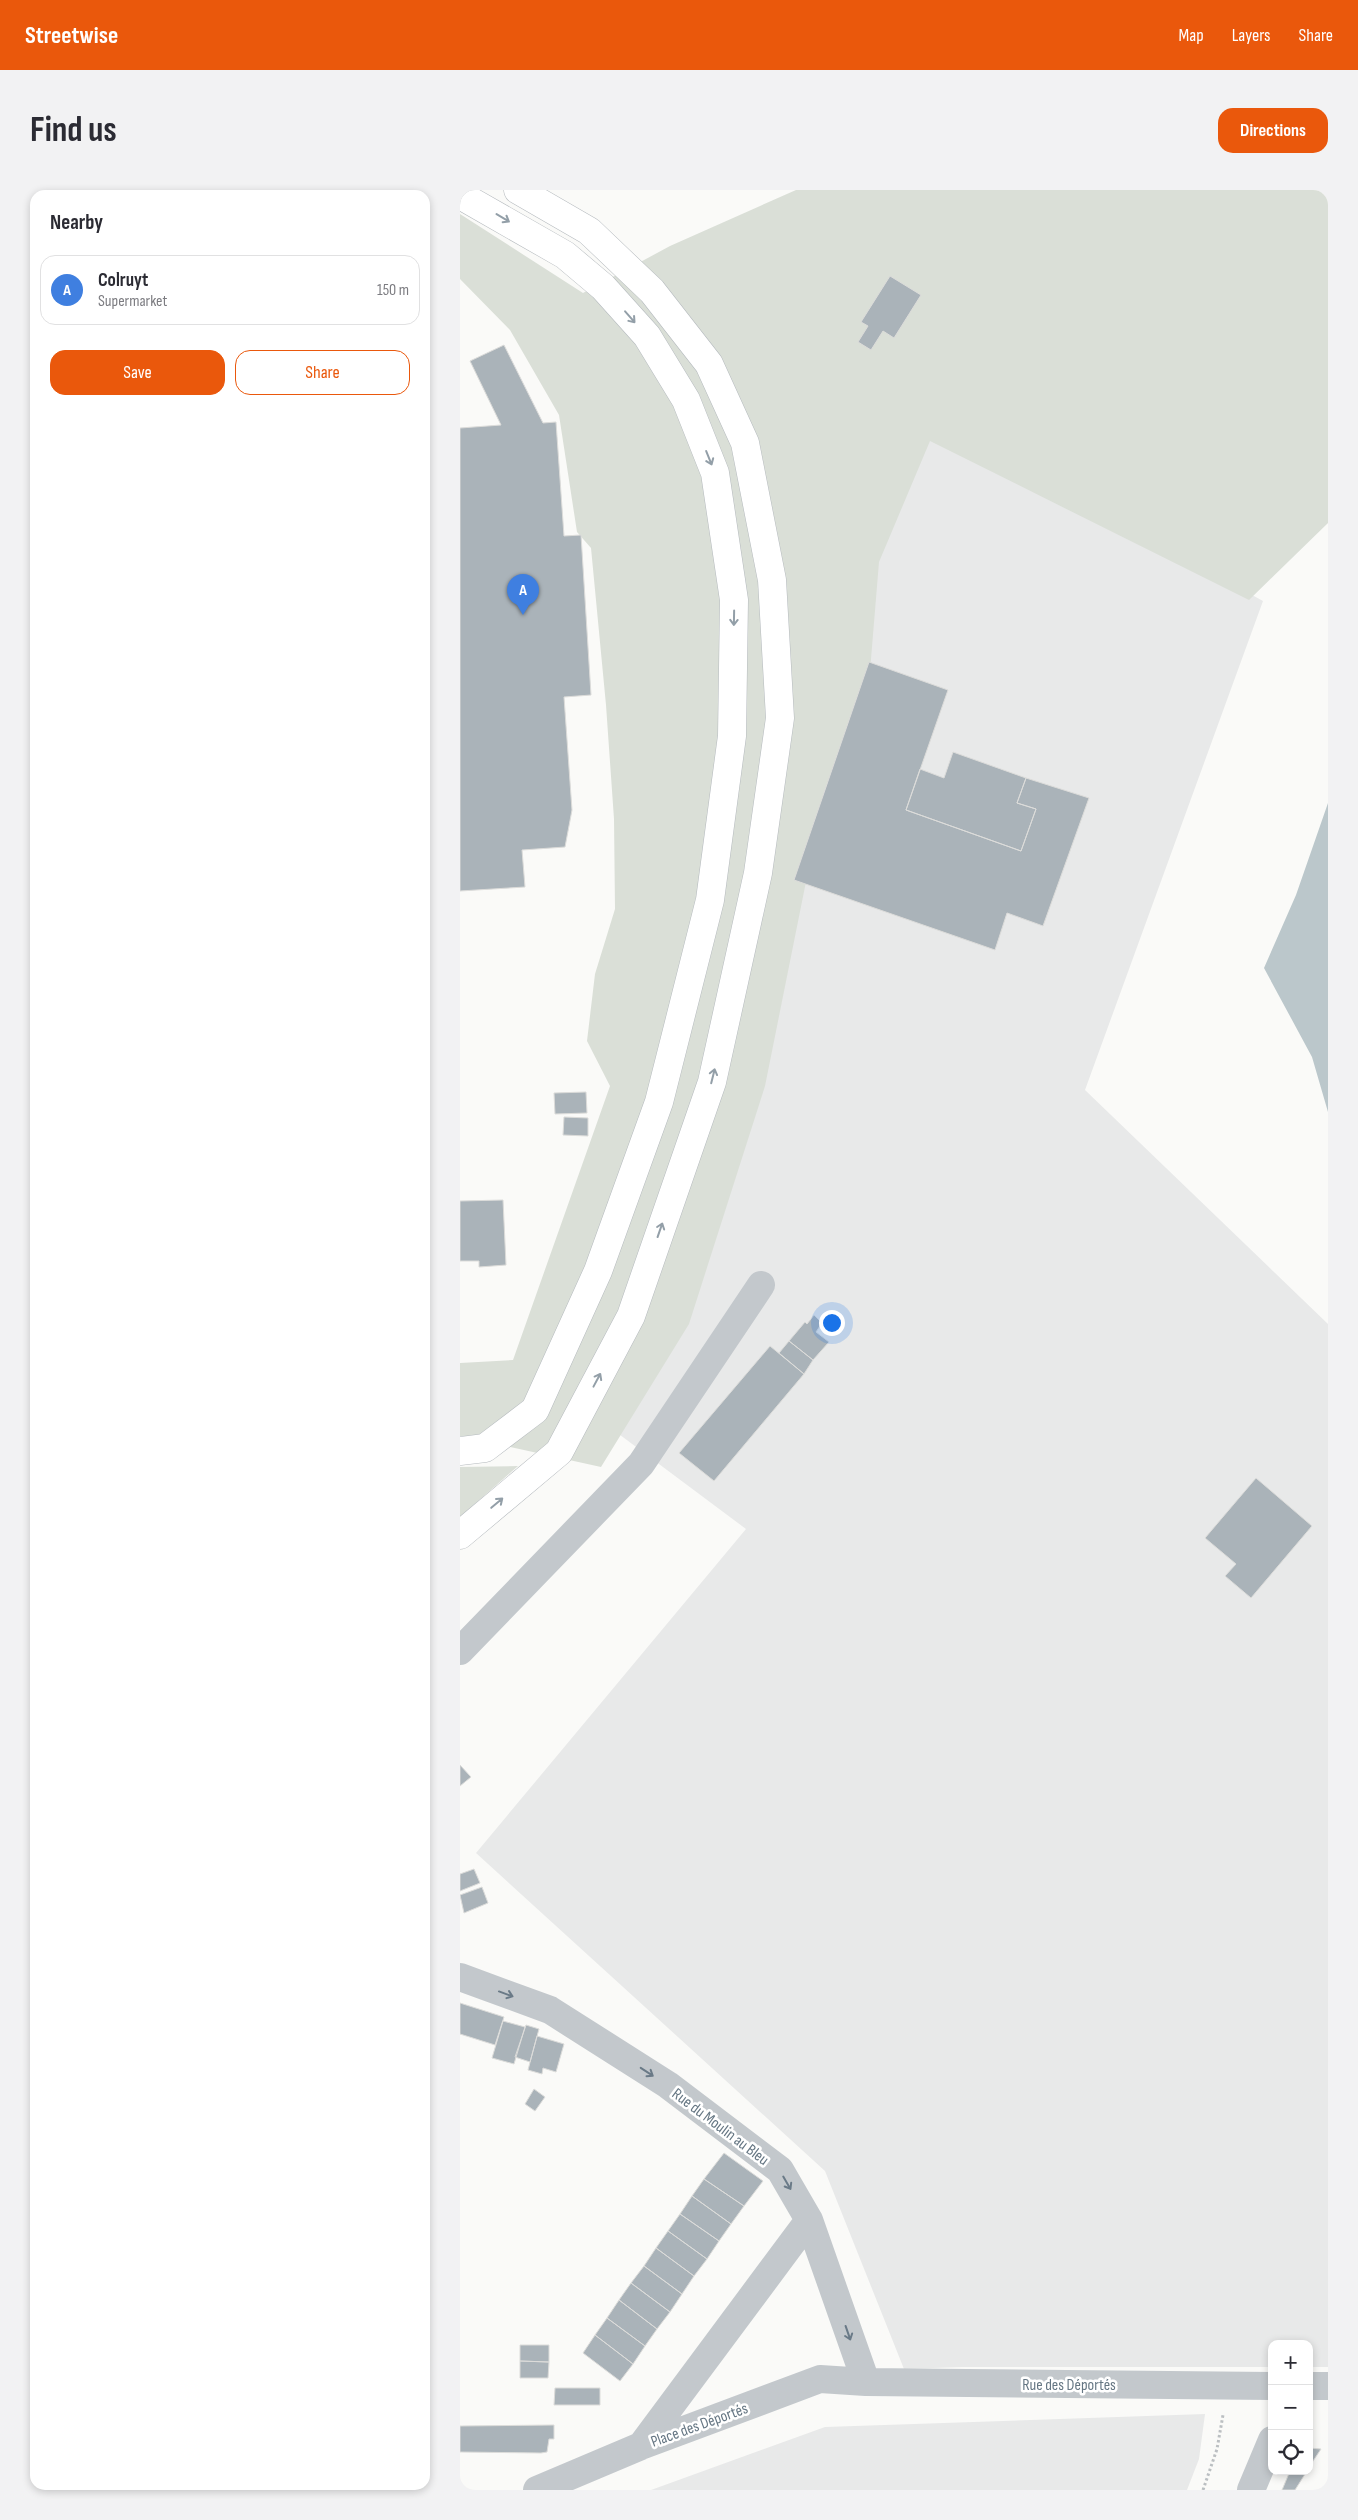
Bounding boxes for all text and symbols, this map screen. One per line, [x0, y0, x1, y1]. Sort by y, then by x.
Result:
text: Streetwise [25, 21, 118, 50]
text: Map [1179, 25, 1204, 46]
text: Layers [1232, 25, 1271, 46]
text: Share [1299, 25, 1333, 46]
button: Directions [1218, 108, 1328, 153]
text: Find us [30, 109, 117, 152]
text: Nearby [50, 210, 103, 235]
one-way arrow [495, 213, 509, 223]
text: Colruyt [98, 269, 148, 292]
text: A [63, 281, 71, 300]
text: 150 m [377, 281, 409, 300]
text: Supermarket [98, 292, 167, 311]
one-way arrow [624, 311, 636, 324]
button: Save [50, 350, 225, 395]
button: Share [235, 350, 410, 395]
one-way arrow [705, 450, 714, 465]
pin: A [507, 574, 539, 615]
one-way arrow [729, 609, 739, 625]
one-way arrow [709, 1069, 718, 1085]
one-way arrow [656, 1223, 665, 1238]
your location [819, 1310, 845, 1336]
one-way arrow [592, 1372, 602, 1387]
one-way arrow [490, 1498, 503, 1509]
one-way arrow [498, 1990, 513, 1999]
one-way arrow [640, 2067, 654, 2077]
street label: Rue du Moulin au Bleu [668, 2085, 772, 2170]
one-way arrow [783, 2176, 793, 2190]
one-way arrow [844, 2325, 854, 2341]
map controls [1268, 2340, 1313, 2475]
button: + [1268, 2340, 1313, 2385]
street label: Rue des Déportés [1022, 2376, 1116, 2395]
button: − [1268, 2385, 1313, 2430]
street label: Place des Déportés [648, 2399, 751, 2452]
button: locate [1268, 2430, 1313, 2475]

